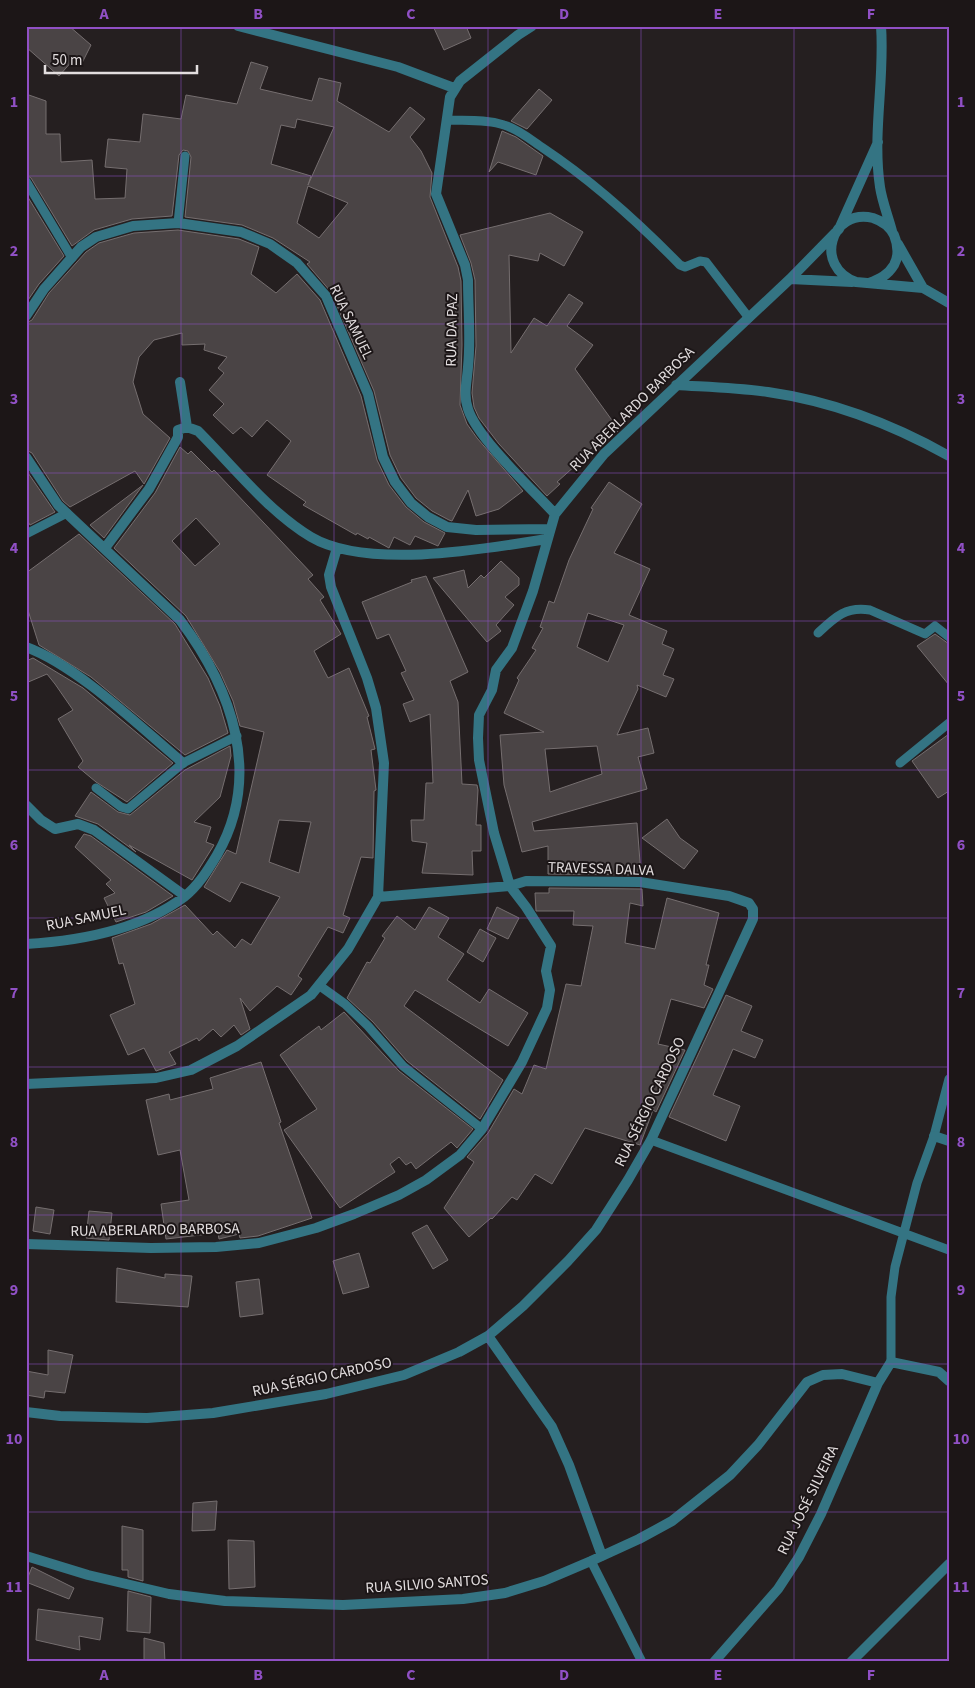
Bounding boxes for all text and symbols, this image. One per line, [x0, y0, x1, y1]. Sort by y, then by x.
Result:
text: A [98, 3, 109, 25]
text: B [253, 3, 263, 25]
text: C [406, 3, 416, 25]
text: D [559, 3, 569, 25]
text: E [714, 3, 722, 25]
text: F [867, 3, 875, 25]
scale bar [45, 42, 198, 74]
text: 50 m [52, 50, 82, 71]
text: 1 [10, 91, 18, 113]
text: 1 [957, 91, 965, 113]
text: 2 [10, 240, 18, 262]
text: 2 [957, 240, 965, 262]
street label: RUA SAMUEL [324, 281, 378, 363]
street label: RUA DA PAZ [441, 293, 463, 367]
street label: RUA ABERLARDO BARBOSA [565, 341, 700, 476]
text: 3 [10, 388, 18, 410]
text: 3 [957, 388, 965, 410]
text: 4 [10, 537, 19, 559]
text: 4 [957, 537, 966, 559]
text: 5 [10, 685, 18, 707]
text: 5 [957, 685, 965, 707]
text: 6 [10, 834, 18, 856]
text: 6 [957, 834, 965, 856]
street label: TRAVESSA DALVA [548, 857, 655, 881]
street label: RUA SAMUEL [44, 899, 128, 937]
text: 7 [10, 982, 18, 1004]
text: 7 [957, 982, 965, 1004]
street label: RUA SÉRGIO CARDOSO [609, 1033, 691, 1170]
text: 8 [10, 1131, 18, 1153]
text: 8 [957, 1131, 965, 1153]
street label: RUA ABERLARDO BARBOSA [70, 1218, 241, 1242]
text: 9 [10, 1279, 18, 1301]
text: 9 [957, 1279, 965, 1301]
street label: RUA SÉRGIO CARDOSO [250, 1352, 394, 1402]
text: 10 [6, 1428, 22, 1450]
text: 10 [953, 1428, 969, 1450]
street label: RUA JOSÉ SILVEIRA [772, 1441, 844, 1558]
street label: RUA SILVIO SANTOS [365, 1569, 489, 1599]
text: 11 [6, 1576, 22, 1598]
text: 11 [953, 1576, 969, 1598]
text: A [98, 1664, 109, 1686]
text: B [253, 1664, 263, 1686]
text: C [406, 1664, 416, 1686]
text: D [559, 1664, 569, 1686]
text: E [714, 1664, 722, 1686]
text: F [867, 1664, 875, 1686]

